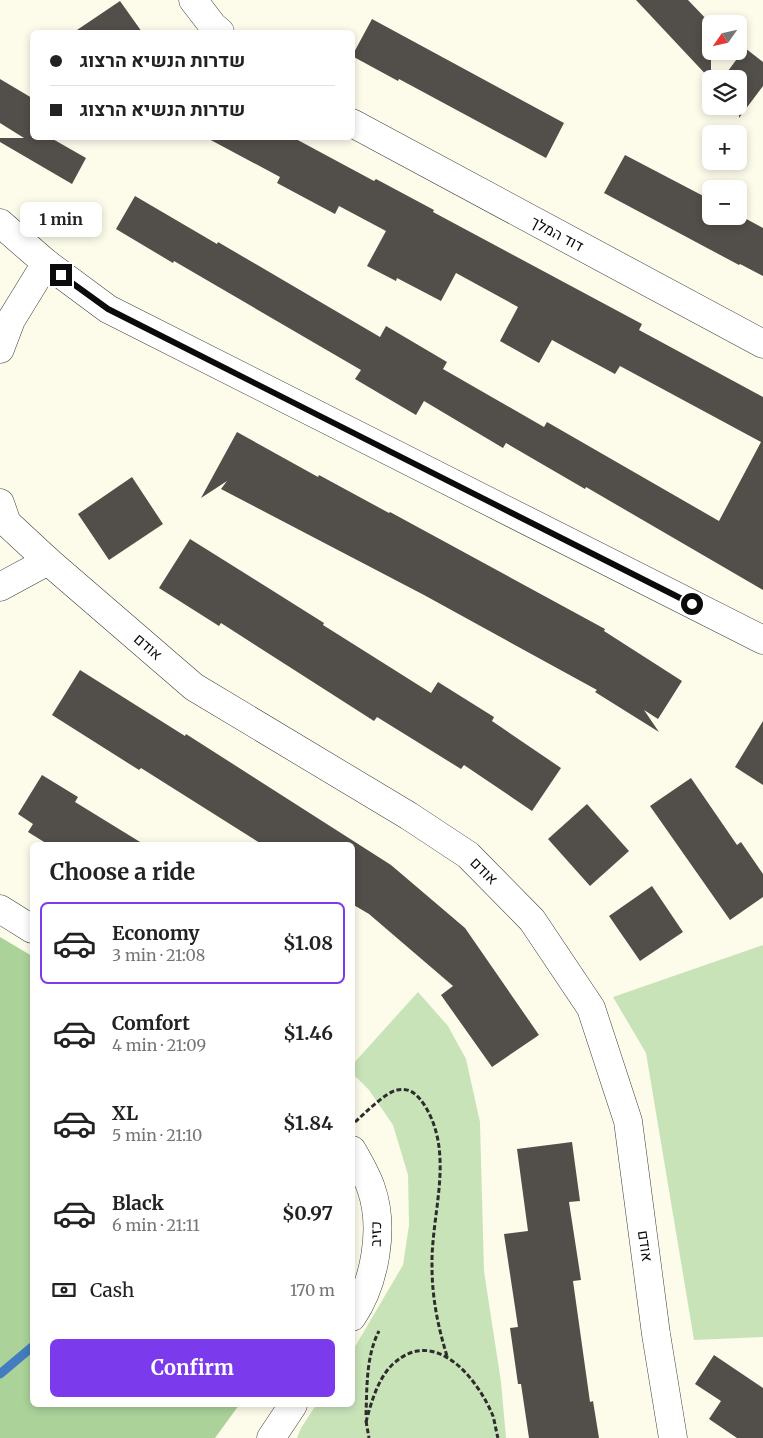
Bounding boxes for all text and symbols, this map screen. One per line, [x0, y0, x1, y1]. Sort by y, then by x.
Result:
north arrow [702, 15, 748, 60]
map controls [702, 15, 747, 225]
text: שדרות הנשיא הרצוג [80, 48, 245, 72]
button: layers [702, 70, 747, 115]
text: שדרות הנשיא הרצוג [80, 97, 245, 121]
button: + [702, 125, 747, 170]
button: − [702, 180, 747, 225]
callout: 1 min [20, 202, 102, 238]
text: 1 min [39, 209, 83, 229]
street label: דוד המלך [528, 212, 587, 255]
route end [50, 264, 72, 286]
route start [681, 593, 703, 615]
street label: אודם [130, 629, 166, 664]
street label: אודם [467, 853, 502, 888]
text: Choose a ride [50, 858, 195, 886]
icon: car [52, 921, 97, 966]
text: Economy [112, 921, 200, 945]
text: $1.08 [283, 931, 333, 955]
text: 3 min · 21:08 [112, 945, 205, 965]
icon: car [52, 1011, 97, 1056]
text: Comfort [112, 1011, 190, 1035]
text: $1.46 [283, 1021, 333, 1045]
text: 4 min · 21:09 [112, 1035, 206, 1055]
icon: car [52, 1101, 97, 1146]
text: XL [112, 1101, 138, 1125]
text: $1.84 [283, 1111, 333, 1135]
text: 5 min · 21:10 [112, 1125, 202, 1145]
icon: car [52, 1191, 97, 1236]
text: Black [112, 1191, 164, 1215]
text: $0.97 [282, 1201, 333, 1225]
text: 6 min · 21:11 [112, 1215, 200, 1235]
street label: כזיב [366, 1221, 385, 1247]
street label: אודם [634, 1229, 657, 1263]
icon: cash [50, 1276, 78, 1304]
text: Cash [90, 1278, 134, 1302]
text: 170 m [290, 1280, 335, 1300]
button: Confirm [50, 1339, 335, 1397]

